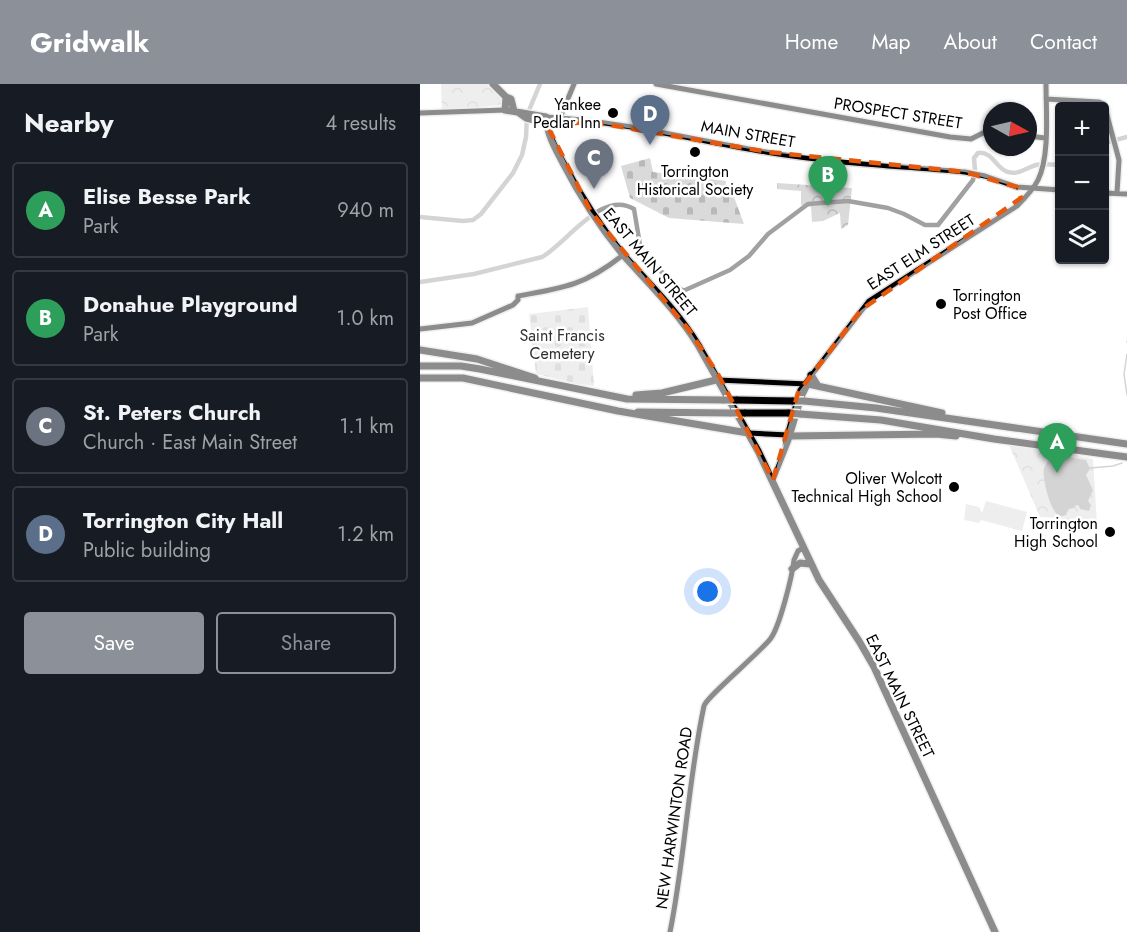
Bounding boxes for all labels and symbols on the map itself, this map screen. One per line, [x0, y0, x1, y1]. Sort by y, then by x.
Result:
street label: PROSPECT STREET [832, 92, 964, 135]
place label: Yankee Pedlar Inn [533, 93, 601, 134]
pin: D [630, 95, 670, 145]
north arrow [983, 102, 1037, 156]
marker: Yankee Pedlar Inn [606, 106, 620, 120]
street label: MAIN STREET [699, 114, 797, 154]
pin: C [574, 140, 614, 189]
marker: Torrington Historical Society [688, 145, 702, 159]
pin: B [808, 156, 848, 206]
place label: Torrington Historical Society [637, 160, 754, 201]
street label: EAST MAIN STREET [598, 203, 703, 322]
street label: EAST ELM STREET [863, 208, 980, 296]
place label: Torrington Post Office [953, 284, 1027, 325]
marker: Torrington Post Office [934, 297, 948, 311]
park label: Saint Francis Cemetery [519, 324, 605, 365]
pin: A [1038, 424, 1076, 473]
place label: Oliver Wolcott Technical High School [792, 467, 942, 508]
marker: Oliver Wolcott Technical High School [947, 480, 961, 494]
place label: Torrington High School [1014, 512, 1098, 553]
marker: Torrington High School [1103, 525, 1117, 539]
your location [693, 577, 722, 606]
street label: EAST MAIN STREET [860, 630, 940, 762]
street label: NEW HARWINTON ROAD [650, 725, 698, 911]

